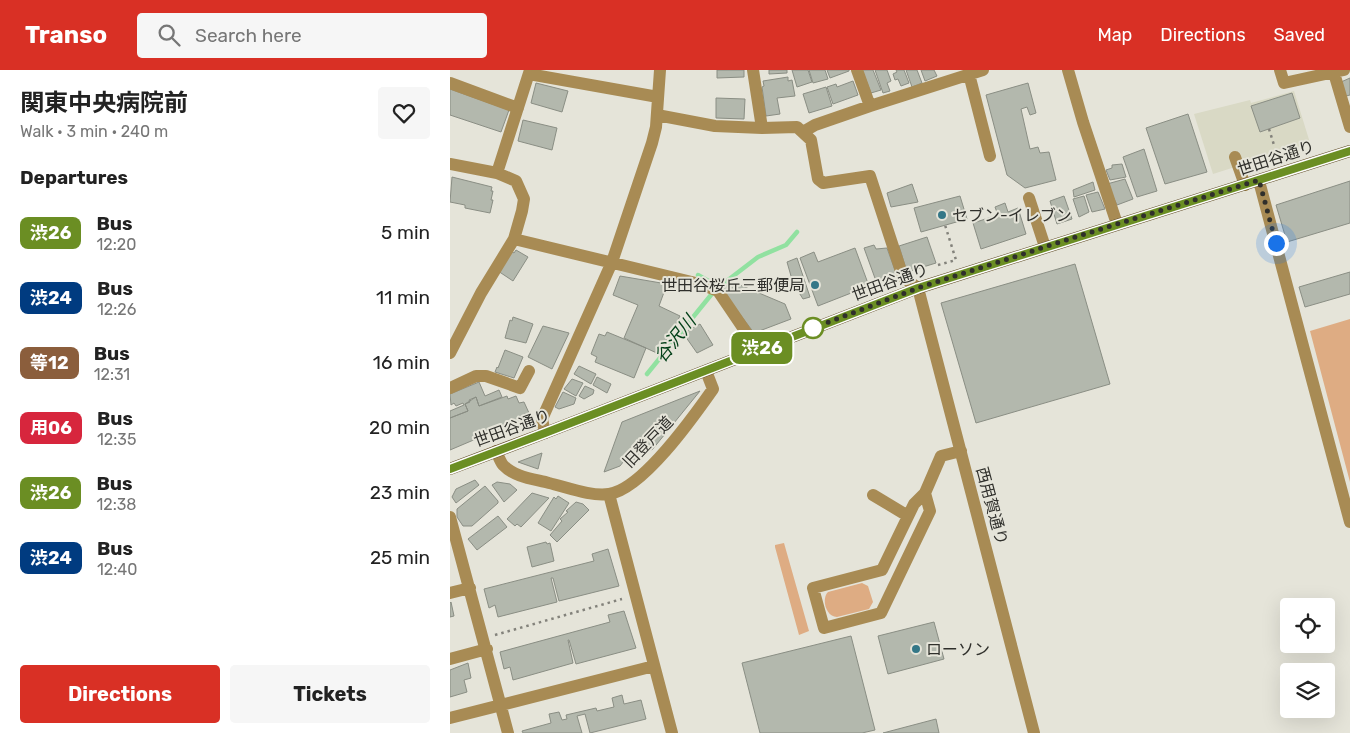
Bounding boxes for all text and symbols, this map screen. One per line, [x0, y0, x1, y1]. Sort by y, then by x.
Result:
search box [137, 13, 487, 58]
text: Transo [25, 21, 107, 49]
icon: search [155, 21, 183, 49]
text: Search here [195, 24, 302, 47]
text: Map [1097, 24, 1132, 46]
text: Directions [1160, 24, 1246, 46]
text: Saved [1274, 24, 1325, 46]
button: heart [378, 87, 430, 139]
text: 関東中央病院前 [20, 89, 188, 117]
text: Walk · 3 min · 240 m [20, 122, 168, 141]
street label: 世田谷通り [1235, 137, 1317, 179]
text: Departures [20, 166, 128, 189]
place label: セブン-イレブン [952, 206, 1072, 225]
marker: セブン-イレブン [936, 209, 948, 221]
text: Bus [96, 212, 132, 235]
text: 5 min [381, 221, 430, 244]
text: 渋26 [30, 222, 71, 244]
your location [1264, 231, 1289, 256]
text: 12:20 [96, 235, 136, 254]
street label: 世田谷通り [849, 259, 931, 305]
place label: 世田谷桜丘三郵便局 [661, 276, 805, 295]
text: Bus [97, 277, 133, 300]
marker: 世田谷桜丘三郵便局 [809, 279, 821, 291]
text: 11 min [376, 286, 430, 309]
text: 渋24 [30, 287, 72, 309]
text: 12:26 [97, 300, 136, 319]
water label: 谷沢川 [649, 310, 702, 367]
unlabelled marker [802, 317, 824, 339]
line badge: 渋26 [733, 332, 791, 364]
text: 渋26 [741, 337, 783, 359]
text: Bus [94, 342, 130, 365]
text: 16 min [373, 351, 430, 374]
text: 等12 [30, 352, 69, 374]
text: 12:31 [94, 365, 130, 384]
street label: 世田谷通り [471, 405, 553, 451]
text: Bus [97, 407, 133, 430]
street label: 旧登戸道 [619, 412, 677, 472]
text: 20 min [369, 416, 430, 439]
text: 用06 [30, 417, 72, 439]
text: 12:35 [97, 430, 136, 449]
street label: 西用賀通り [972, 465, 1012, 547]
text: Bus [96, 472, 132, 495]
text: 23 min [370, 481, 430, 504]
text: 渋26 [30, 482, 71, 504]
text: 12:38 [96, 495, 137, 514]
text: Bus [97, 537, 133, 560]
text: 25 min [370, 546, 430, 569]
text: 渋24 [30, 547, 72, 569]
text: 12:40 [97, 560, 137, 579]
map controls [1280, 598, 1335, 718]
button: locate [1280, 598, 1335, 653]
place label: ローソン [926, 640, 990, 659]
marker: ローソン [910, 643, 922, 655]
button: layers [1280, 663, 1335, 718]
button: Directions [20, 665, 220, 723]
button: Tickets [230, 665, 430, 723]

